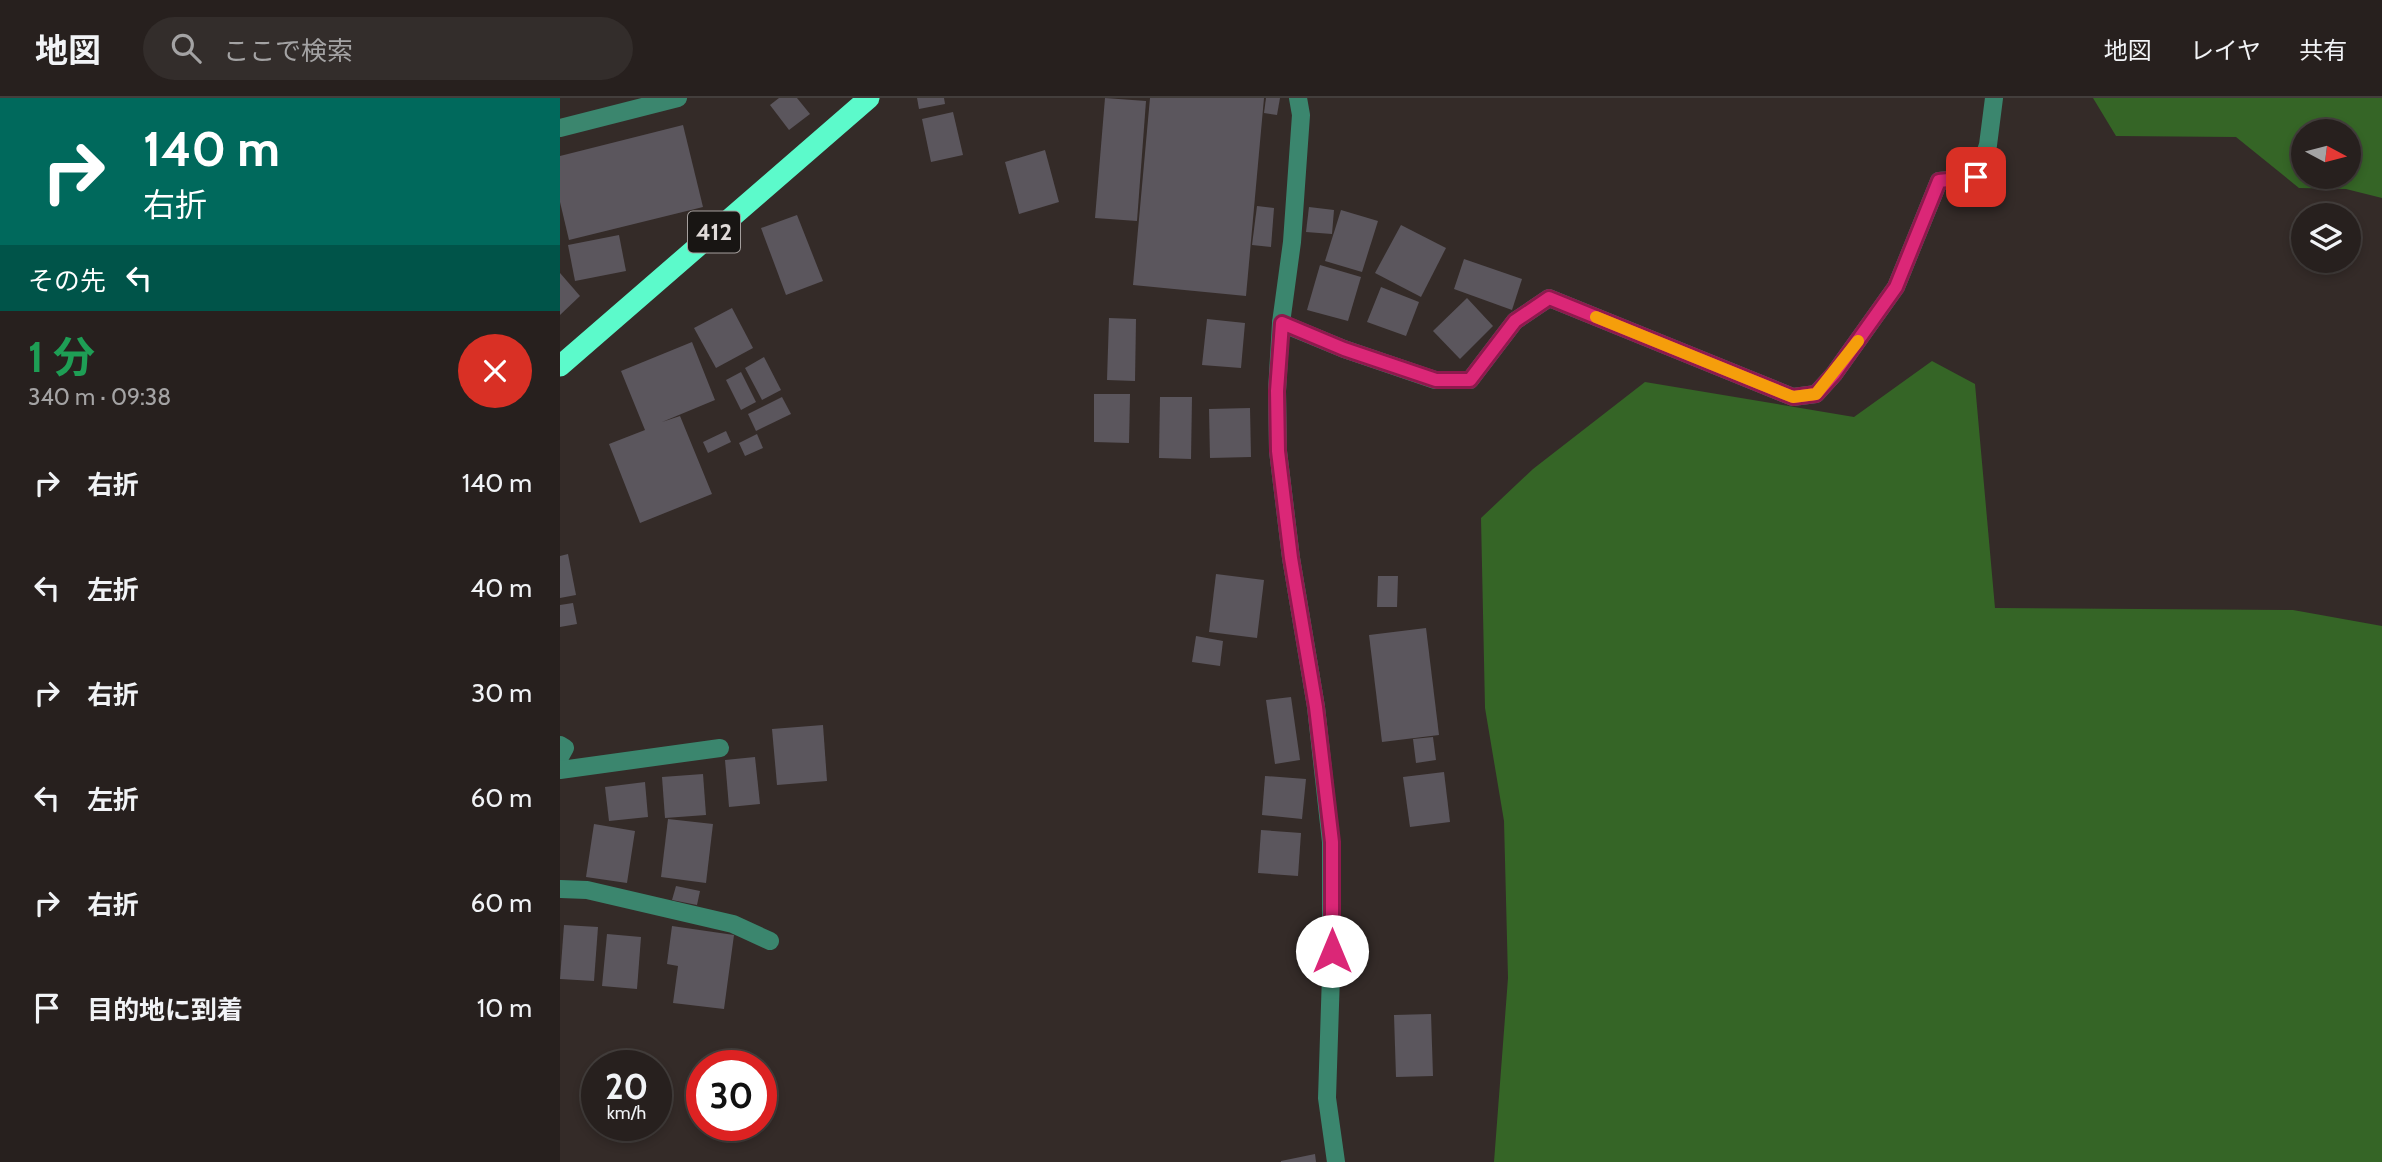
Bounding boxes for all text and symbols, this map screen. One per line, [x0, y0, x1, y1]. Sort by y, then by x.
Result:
search box [143, 17, 633, 80]
icon: search [167, 29, 205, 67]
text: 地図 [35, 30, 101, 70]
text: ここで検索 [223, 35, 353, 67]
text: 地図 [2104, 36, 2152, 65]
text: レイヤ [2190, 36, 2261, 65]
text: 共有 [2299, 36, 2347, 65]
text: 140 m [143, 119, 280, 178]
north arrow [2291, 119, 2361, 189]
map controls [2291, 119, 2361, 273]
icon: right [28, 126, 119, 217]
pin [1946, 147, 2006, 207]
icon: arrive [1957, 158, 1995, 196]
text: 右折 [143, 185, 207, 224]
button: layers [2291, 203, 2361, 273]
road number: 412 [688, 212, 740, 252]
icon: left [120, 259, 158, 297]
text: その先 [28, 265, 106, 297]
text: 1 分 [28, 331, 95, 383]
button: close [458, 334, 532, 408]
text: 340 m · 09:38 [28, 383, 171, 411]
icon: right [28, 464, 66, 502]
text: 140 m [462, 467, 532, 499]
text: 右折 [87, 469, 139, 501]
icon: left [28, 569, 66, 607]
text: 40 m [470, 572, 532, 604]
text: 左折 [87, 574, 139, 606]
icon: right [28, 674, 66, 712]
text: 30 m [471, 677, 532, 709]
text: 右折 [87, 679, 139, 711]
icon: left [28, 779, 66, 817]
text: 60 m [470, 782, 532, 814]
text: 左折 [87, 784, 139, 816]
icon: right [28, 884, 66, 922]
text: 60 m [470, 887, 532, 919]
text: 右折 [87, 889, 139, 921]
position arrow [1295, 914, 1369, 988]
icon: arrive [28, 989, 66, 1027]
text: 10 m [477, 992, 532, 1024]
text: 目的地に到着 [87, 994, 243, 1026]
speed limit sign: 30 [686, 1050, 777, 1141]
text: 20 [605, 1065, 648, 1108]
text: km/h [607, 1102, 646, 1124]

